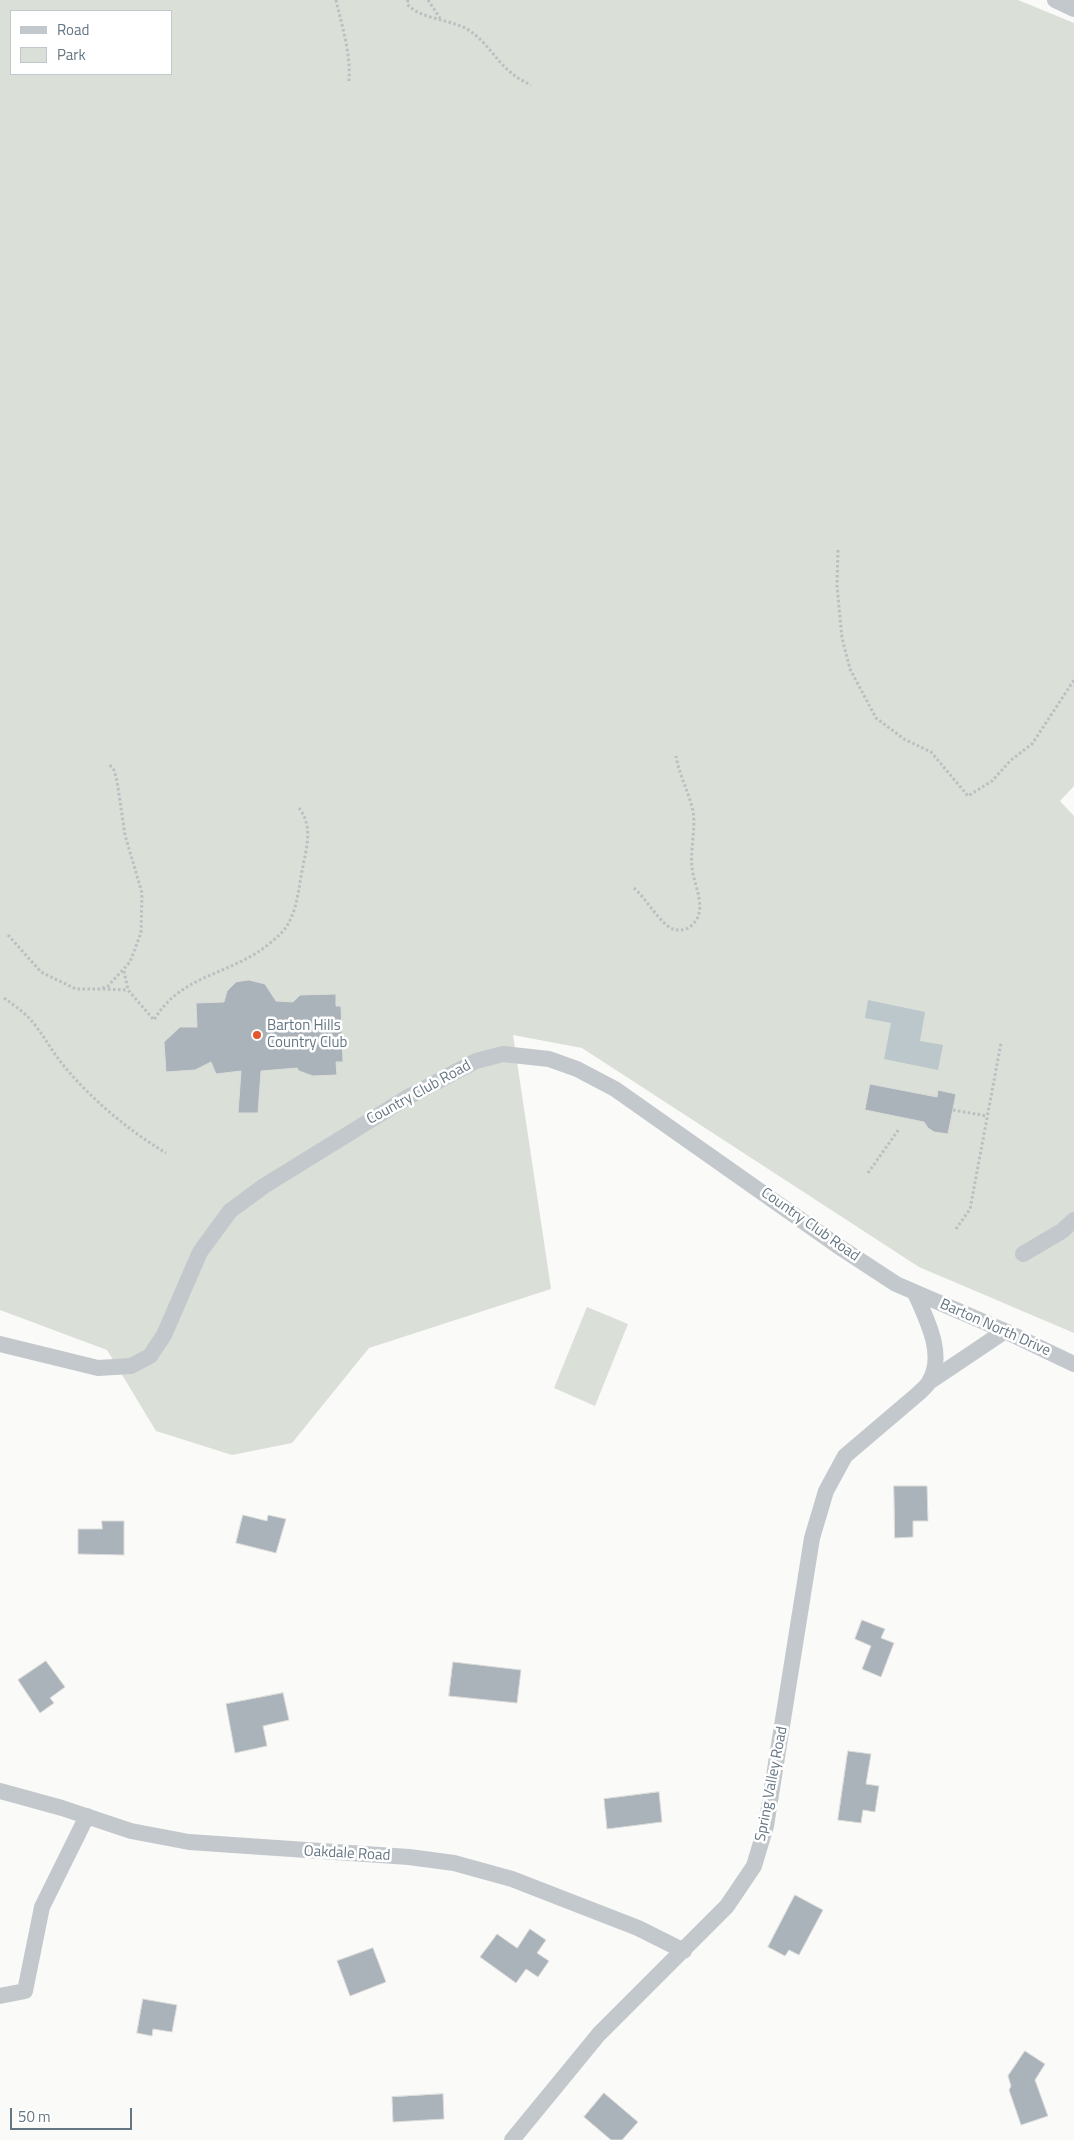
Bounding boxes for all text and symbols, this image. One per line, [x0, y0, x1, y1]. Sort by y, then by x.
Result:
legend [10, 10, 172, 75]
text: Road [57, 18, 89, 41]
text: Park [57, 43, 86, 66]
place label: Barton Hills Country Club [267, 1017, 347, 1052]
marker: Barton Hills Country Club [251, 1029, 263, 1041]
street label: Country Club Road [364, 1057, 474, 1129]
street label: Country Club Road [757, 1184, 863, 1266]
street label: Barton North Drive [937, 1296, 1053, 1360]
street label: Spring Valley Road [752, 1725, 792, 1843]
street label: Oakdale Road [303, 1843, 391, 1865]
scale bar [12, 2098, 135, 2130]
text: 50 m [18, 2105, 51, 2128]

